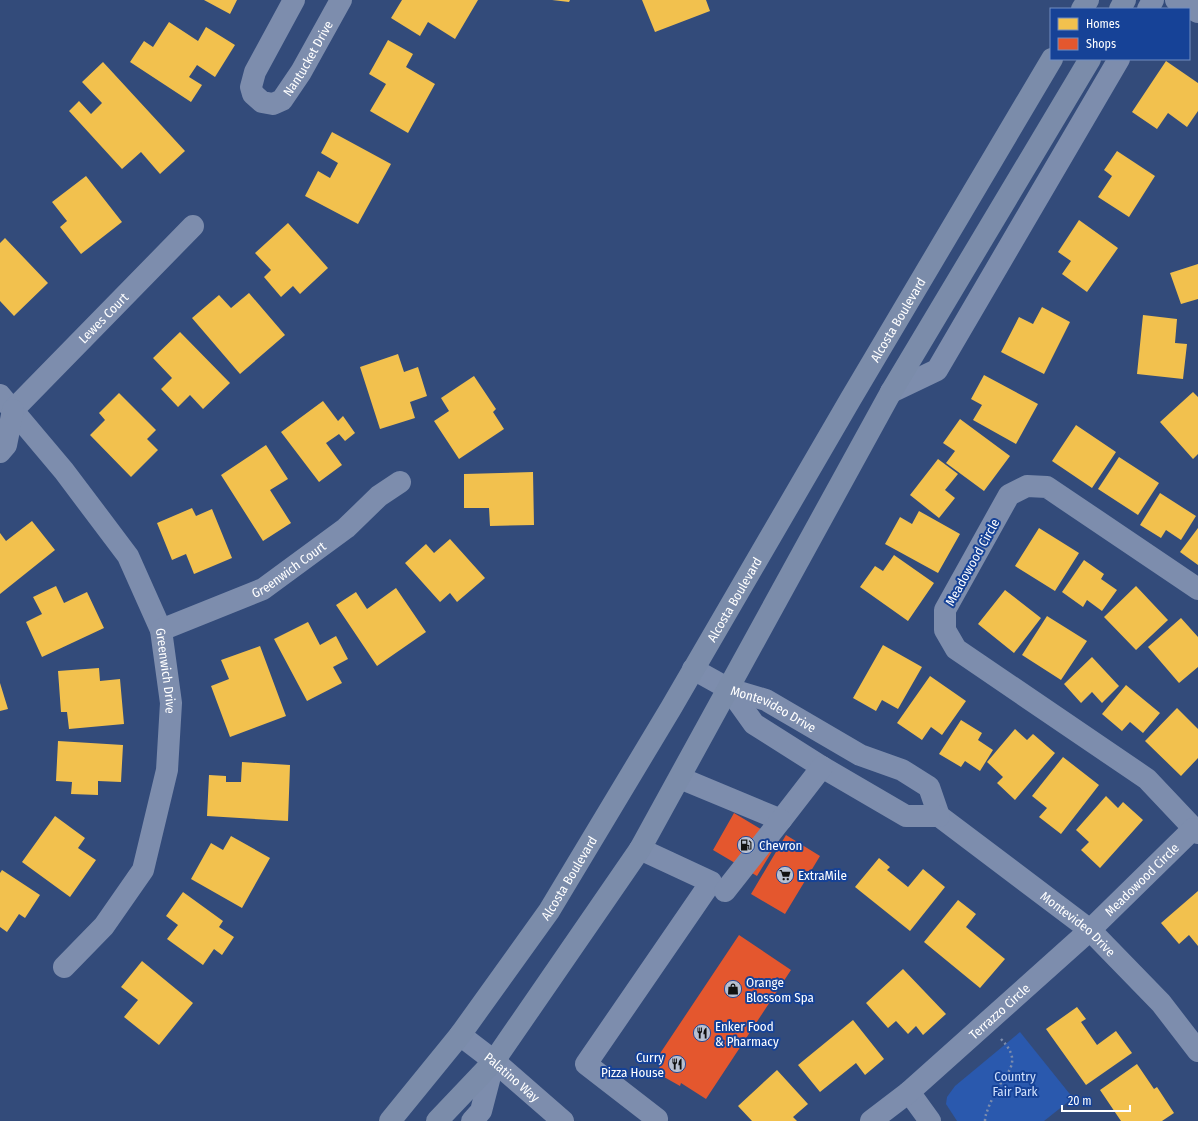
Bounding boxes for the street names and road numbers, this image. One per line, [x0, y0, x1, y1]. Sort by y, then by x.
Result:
street label: Nantucket Drive [280, 18, 336, 99]
street label: Alcosta Boulevard [867, 275, 929, 365]
street label: Lewes Court [76, 289, 132, 346]
street label: Meadowood Circle [942, 516, 1003, 608]
street label: Greenwich Court [250, 538, 329, 601]
street label: Alcosta Boulevard [704, 555, 765, 645]
street label: Greenwich Drive [153, 627, 178, 714]
street label: Montevideo Drive [729, 683, 819, 736]
street label: Alcosta Boulevard [538, 834, 600, 923]
street label: Meadowood Circle [1102, 840, 1182, 919]
street label: Montevideo Drive [1037, 888, 1118, 960]
street label: Terrazzo Circle [966, 980, 1033, 1043]
street label: Palatino Way [481, 1050, 543, 1105]

